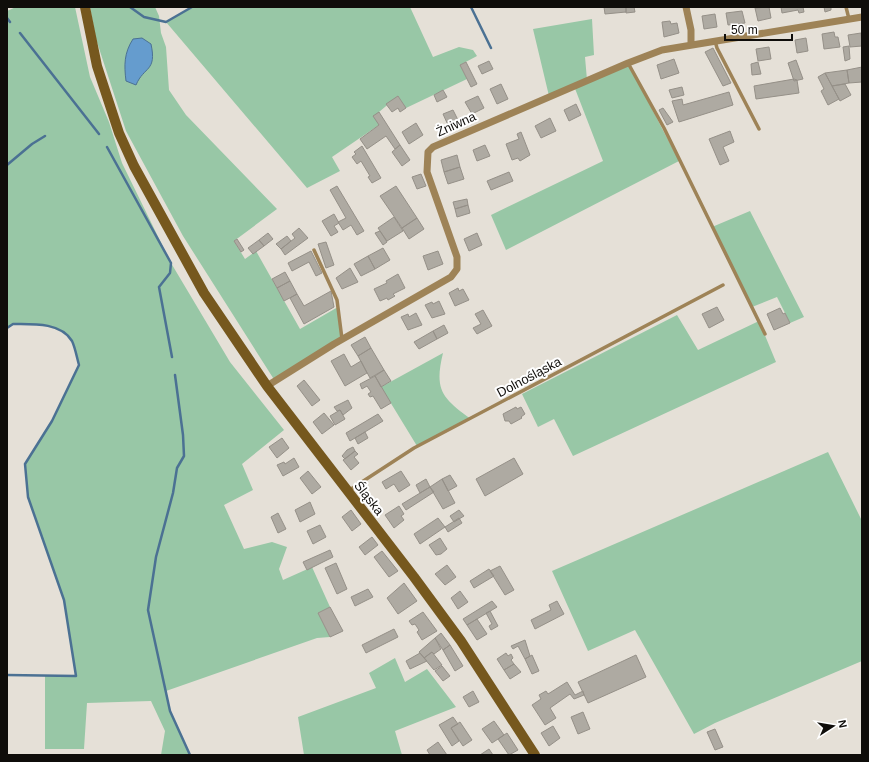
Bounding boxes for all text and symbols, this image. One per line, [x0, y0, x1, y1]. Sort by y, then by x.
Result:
scale bar [725, 16, 792, 42]
text: 50 m [731, 23, 758, 37]
street label: Żniwna [434, 108, 479, 139]
street label: Dolnośląska [494, 353, 564, 400]
street label: Śląska [351, 478, 387, 519]
north arrow [813, 706, 853, 746]
text: N [836, 719, 849, 729]

